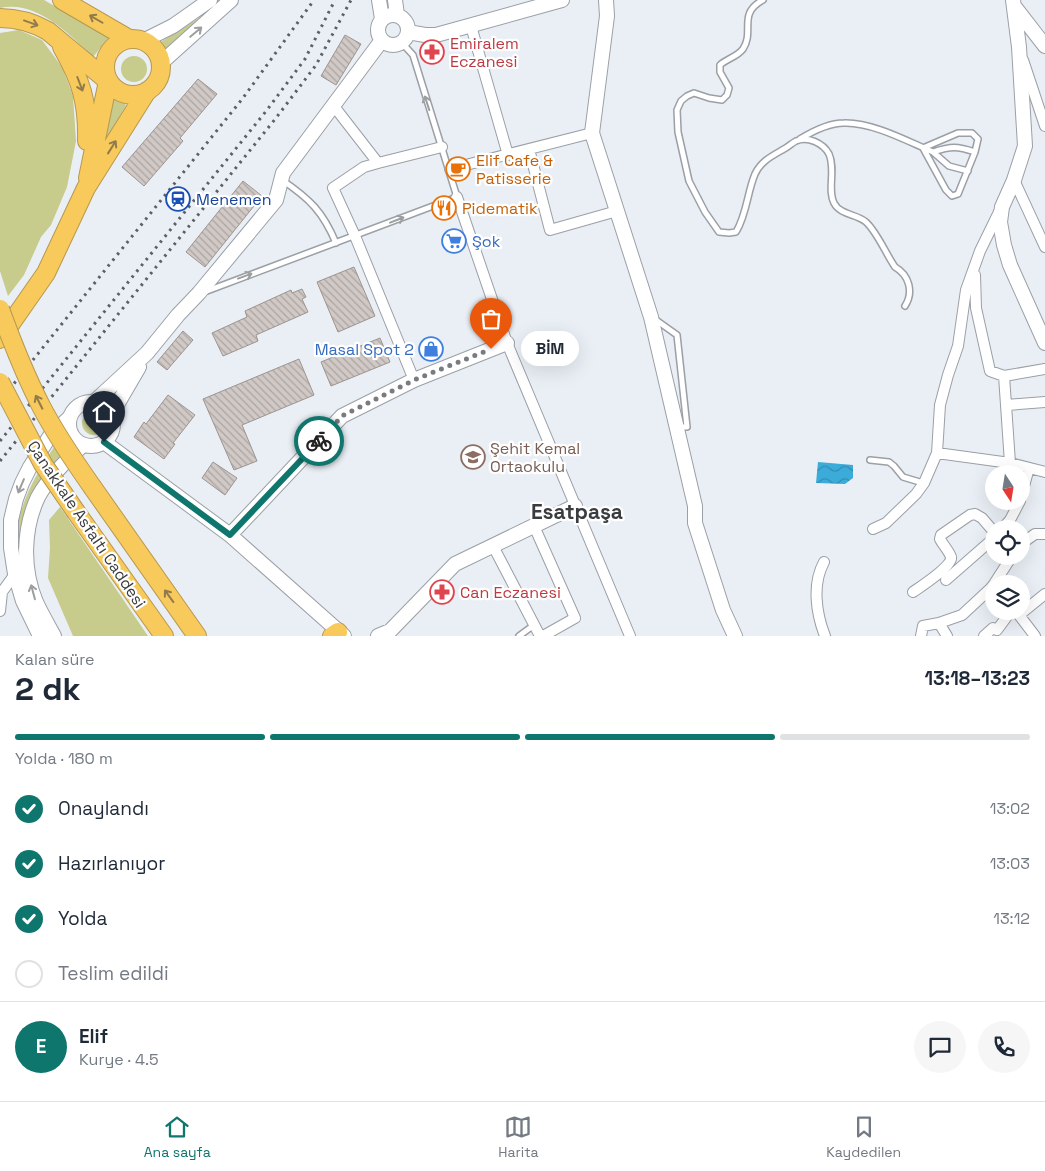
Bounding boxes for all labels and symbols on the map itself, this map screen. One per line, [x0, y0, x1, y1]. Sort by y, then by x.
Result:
one-way arrow [89, 14, 103, 24]
one-way arrow [23, 19, 38, 28]
one-way arrow [189, 26, 202, 37]
place label: Emiralem Eczanesi [450, 33, 519, 72]
pharmacy icon: Emiralem Eczanesi [419, 39, 445, 65]
one-way arrow [76, 76, 85, 91]
one-way arrow [422, 96, 432, 112]
one-way arrow [108, 140, 118, 154]
place label: Elif Cafe & Patisserie [476, 150, 553, 189]
cafe icon: Elif Cafe & Patisserie [445, 156, 471, 182]
station icon: Menemen [165, 186, 191, 212]
place label: Menemen [196, 189, 272, 210]
restaurant icon: Pidematik [431, 195, 457, 221]
place label: Pidematik [462, 198, 538, 219]
one-way arrow [389, 215, 404, 224]
supermarket icon: Şok [441, 228, 467, 254]
place label: Şok [472, 231, 501, 252]
one-way arrow [237, 271, 252, 281]
pin [470, 298, 512, 349]
callout: BİM [521, 332, 578, 366]
shop icon: Masal Spot 2 [418, 336, 444, 362]
place label: Masal Spot 2 [315, 339, 414, 360]
pin [83, 391, 125, 442]
one-way arrow [34, 395, 44, 410]
courier [294, 416, 344, 466]
street label: Çanakkale Asfaltı Caddesi [23, 437, 150, 612]
place label: Şehit Kemal Ortaokulu [490, 438, 580, 477]
school or university icon: Şehit Kemal Ortaokulu [460, 444, 486, 470]
north arrow [985, 465, 1030, 510]
one-way arrow [16, 478, 26, 493]
district label: Esatpaşa [531, 498, 623, 525]
pharmacy icon: Can Eczanesi [429, 579, 455, 605]
place label: Can Eczanesi [460, 582, 561, 603]
one-way arrow [28, 584, 38, 600]
one-way arrow [164, 590, 174, 604]

